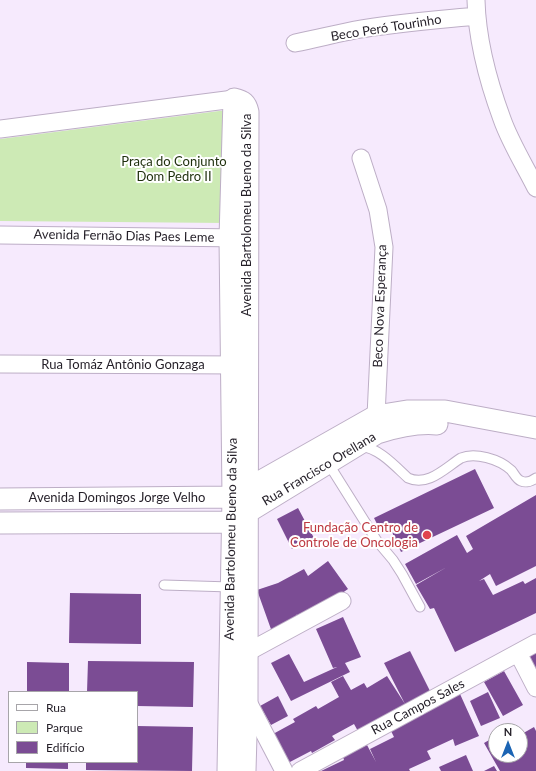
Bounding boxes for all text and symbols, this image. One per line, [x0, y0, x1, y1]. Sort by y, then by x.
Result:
street label: Beco Peró Tourinho [330, 12, 442, 44]
street label: Avenida Bartolomeu Bueno da Silva [239, 114, 255, 316]
park label: Praça do Conjunto Dom Pedro II [121, 154, 227, 185]
street label: Avenida Fernão Dias Paes Leme [34, 227, 214, 245]
street label: Beco Nova Esperança [370, 244, 390, 368]
street label: Rua Tomáz Antônio Gonzaga [41, 357, 205, 373]
street label: Rua Francisco Orellana [259, 429, 379, 509]
street label: Avenida Bartolomeu Bueno da Silva [221, 437, 241, 641]
street label: Avenida Domingos Jorge Velho [29, 490, 205, 506]
place label: Fundação Centro de Controle de Oncologia [290, 520, 418, 551]
marker: Fundação Centro de Controle de Oncologia [421, 529, 433, 541]
street label: Rua Campos Sales [369, 676, 467, 738]
legend [8, 691, 138, 763]
text: Rua [46, 700, 66, 715]
text: Parque [46, 720, 83, 735]
north arrow [488, 723, 528, 763]
text: N [504, 725, 512, 738]
text: Edifício [46, 740, 85, 755]

